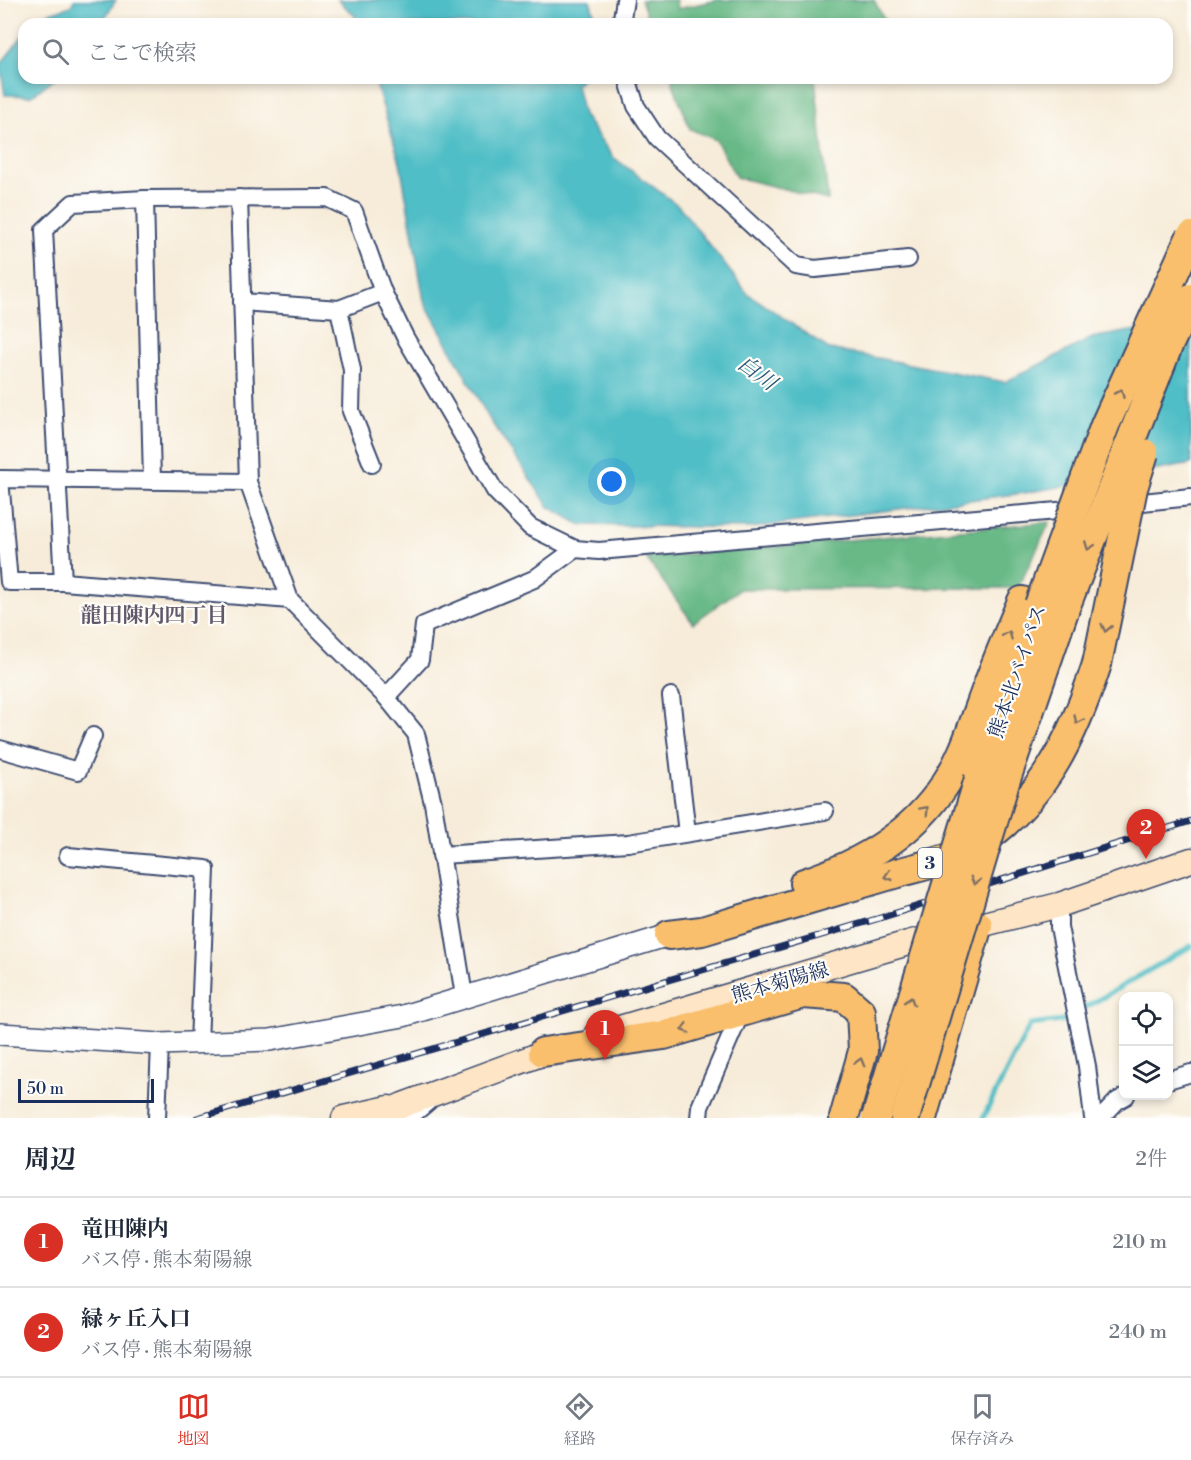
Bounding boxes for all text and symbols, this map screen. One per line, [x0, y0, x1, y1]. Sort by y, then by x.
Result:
search box [18, 18, 1173, 84]
icon: search [39, 35, 72, 68]
text: ここで検索 [87, 40, 197, 67]
water label: 白川 [732, 351, 783, 398]
one-way arrow [1113, 388, 1125, 399]
your location [597, 467, 626, 496]
one-way arrow [1084, 540, 1096, 551]
street label: 熊本北バイパス [984, 601, 1053, 742]
district label: 龍田陳内四丁目 [81, 603, 228, 629]
one-way arrow [1100, 623, 1113, 633]
one-way arrow [1001, 630, 1013, 641]
one-way arrow [1073, 713, 1085, 724]
one-way arrow [917, 806, 928, 817]
pin: 2 [1126, 810, 1166, 859]
road number: 3 [918, 848, 942, 878]
one-way arrow [883, 869, 894, 881]
one-way arrow [970, 875, 982, 886]
street label: 熊本菊陽線 [729, 958, 832, 1009]
map controls [1119, 992, 1173, 1100]
button: locate [1119, 992, 1173, 1046]
one-way arrow [903, 996, 915, 1007]
pin: 1 [586, 1010, 624, 1060]
one-way arrow [680, 1021, 690, 1034]
button: layers [1119, 1046, 1173, 1100]
one-way arrow [853, 1057, 865, 1068]
scale bar [18, 1076, 154, 1104]
text: 50 m [27, 1079, 64, 1099]
text: 周辺 [24, 1144, 76, 1176]
text: 2件 [1136, 1147, 1167, 1172]
text: 竜田陳内 [81, 1216, 169, 1243]
text: 1 [39, 1230, 48, 1255]
text: 210 m [1112, 1230, 1167, 1255]
text: バス停 · 熊本菊陽線 [81, 1248, 253, 1273]
text: 緑ヶ丘入口 [81, 1306, 191, 1333]
text: 2 [37, 1320, 50, 1345]
text: 240 m [1109, 1320, 1167, 1345]
text: バス停 · 熊本菊陽線 [81, 1338, 253, 1363]
tab: 地図 [177, 1390, 210, 1449]
tab: 経路 [563, 1390, 596, 1449]
tab: 保存済み [950, 1390, 1014, 1449]

